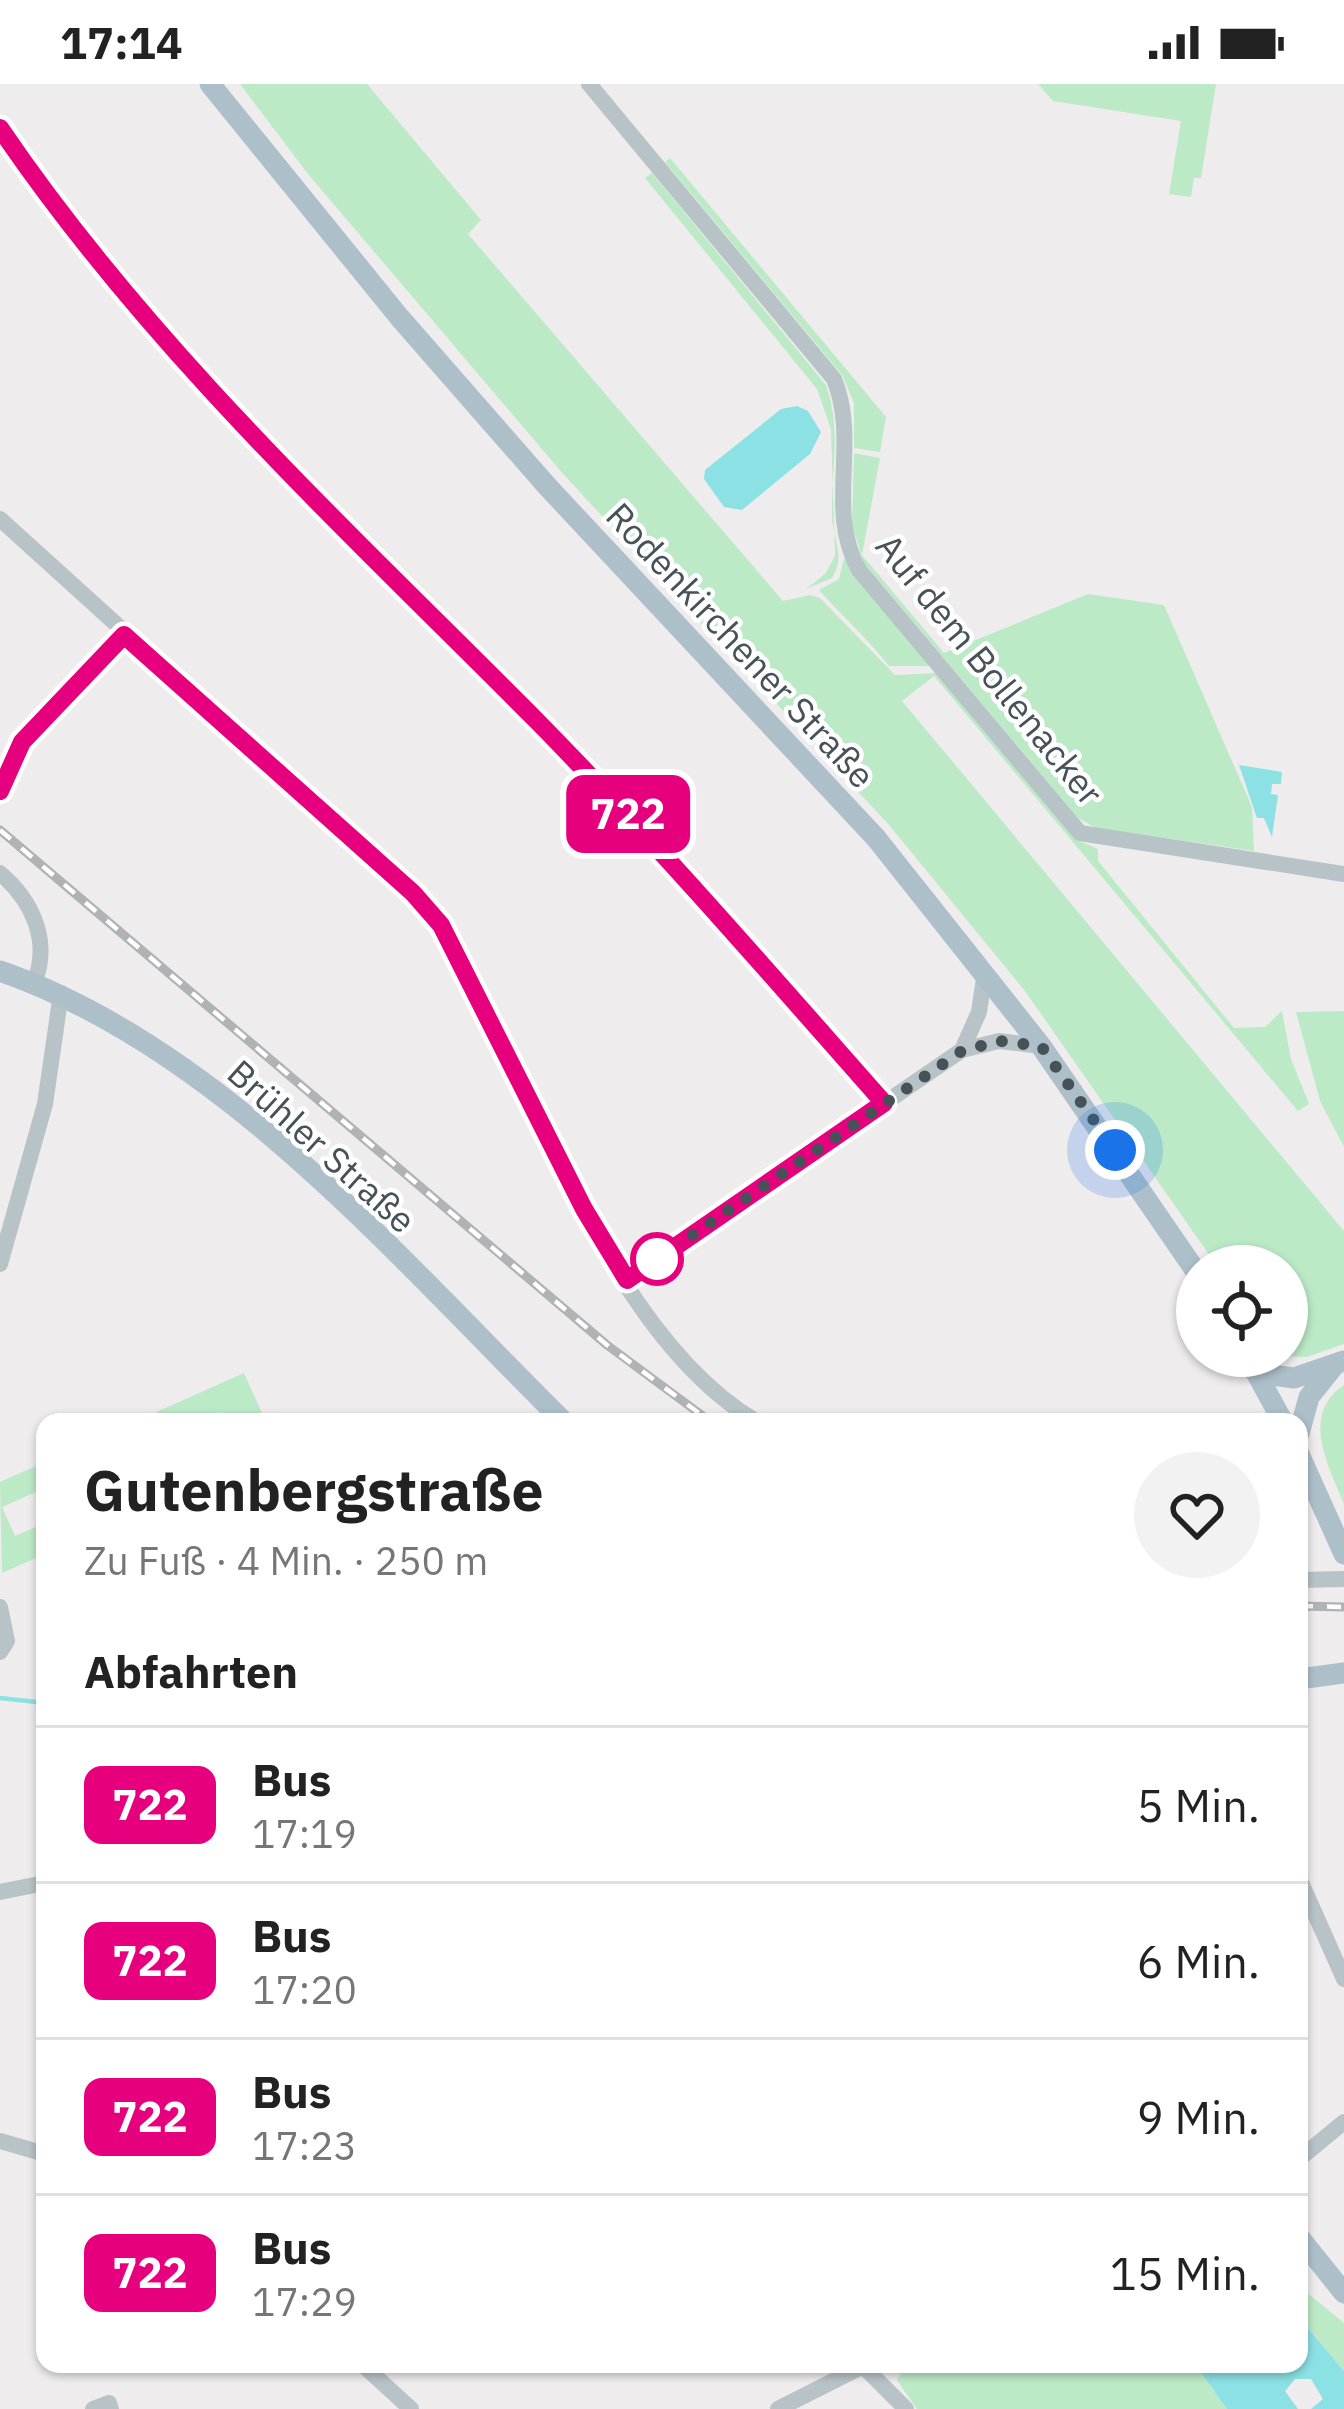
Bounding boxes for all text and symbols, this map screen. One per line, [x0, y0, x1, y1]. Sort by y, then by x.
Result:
text: 17:14 [60, 13, 183, 71]
street label: Rodenkirchener Straße [596, 492, 886, 798]
street label: Auf dem Bollenacker [866, 524, 1114, 814]
line badge: 722 [559, 775, 697, 853]
text: 722 [590, 786, 666, 841]
street label: Brühler Straße [218, 1049, 426, 1243]
your location [1085, 1120, 1145, 1180]
unlabelled marker [632, 1234, 682, 1284]
map controls [1176, 1245, 1308, 1377]
button: locate [1176, 1245, 1308, 1377]
button: heart [1134, 1452, 1260, 1578]
text: Gutenbergstraße [84, 1453, 543, 1527]
text: Zu Fuß · 4 Min. · 250 m [84, 1535, 488, 1586]
text: Abfahrten [84, 1642, 298, 1700]
text: Bus [252, 1750, 332, 1808]
text: 5 Min. [1137, 1776, 1260, 1834]
text: 722 [112, 1777, 188, 1832]
text: 17:19 [252, 1808, 357, 1859]
text: Bus [252, 1906, 332, 1964]
text: 6 Min. [1137, 1932, 1260, 1990]
text: 722 [112, 1933, 188, 1988]
text: 17:20 [252, 1964, 357, 2015]
text: Bus [252, 2062, 332, 2120]
text: 9 Min. [1137, 2088, 1260, 2146]
text: 722 [112, 2089, 188, 2144]
text: 17:23 [252, 2120, 357, 2171]
text: Bus [252, 2218, 332, 2276]
text: 15 Min. [1110, 2244, 1260, 2302]
text: 722 [112, 2245, 188, 2300]
text: 17:29 [252, 2276, 357, 2327]

